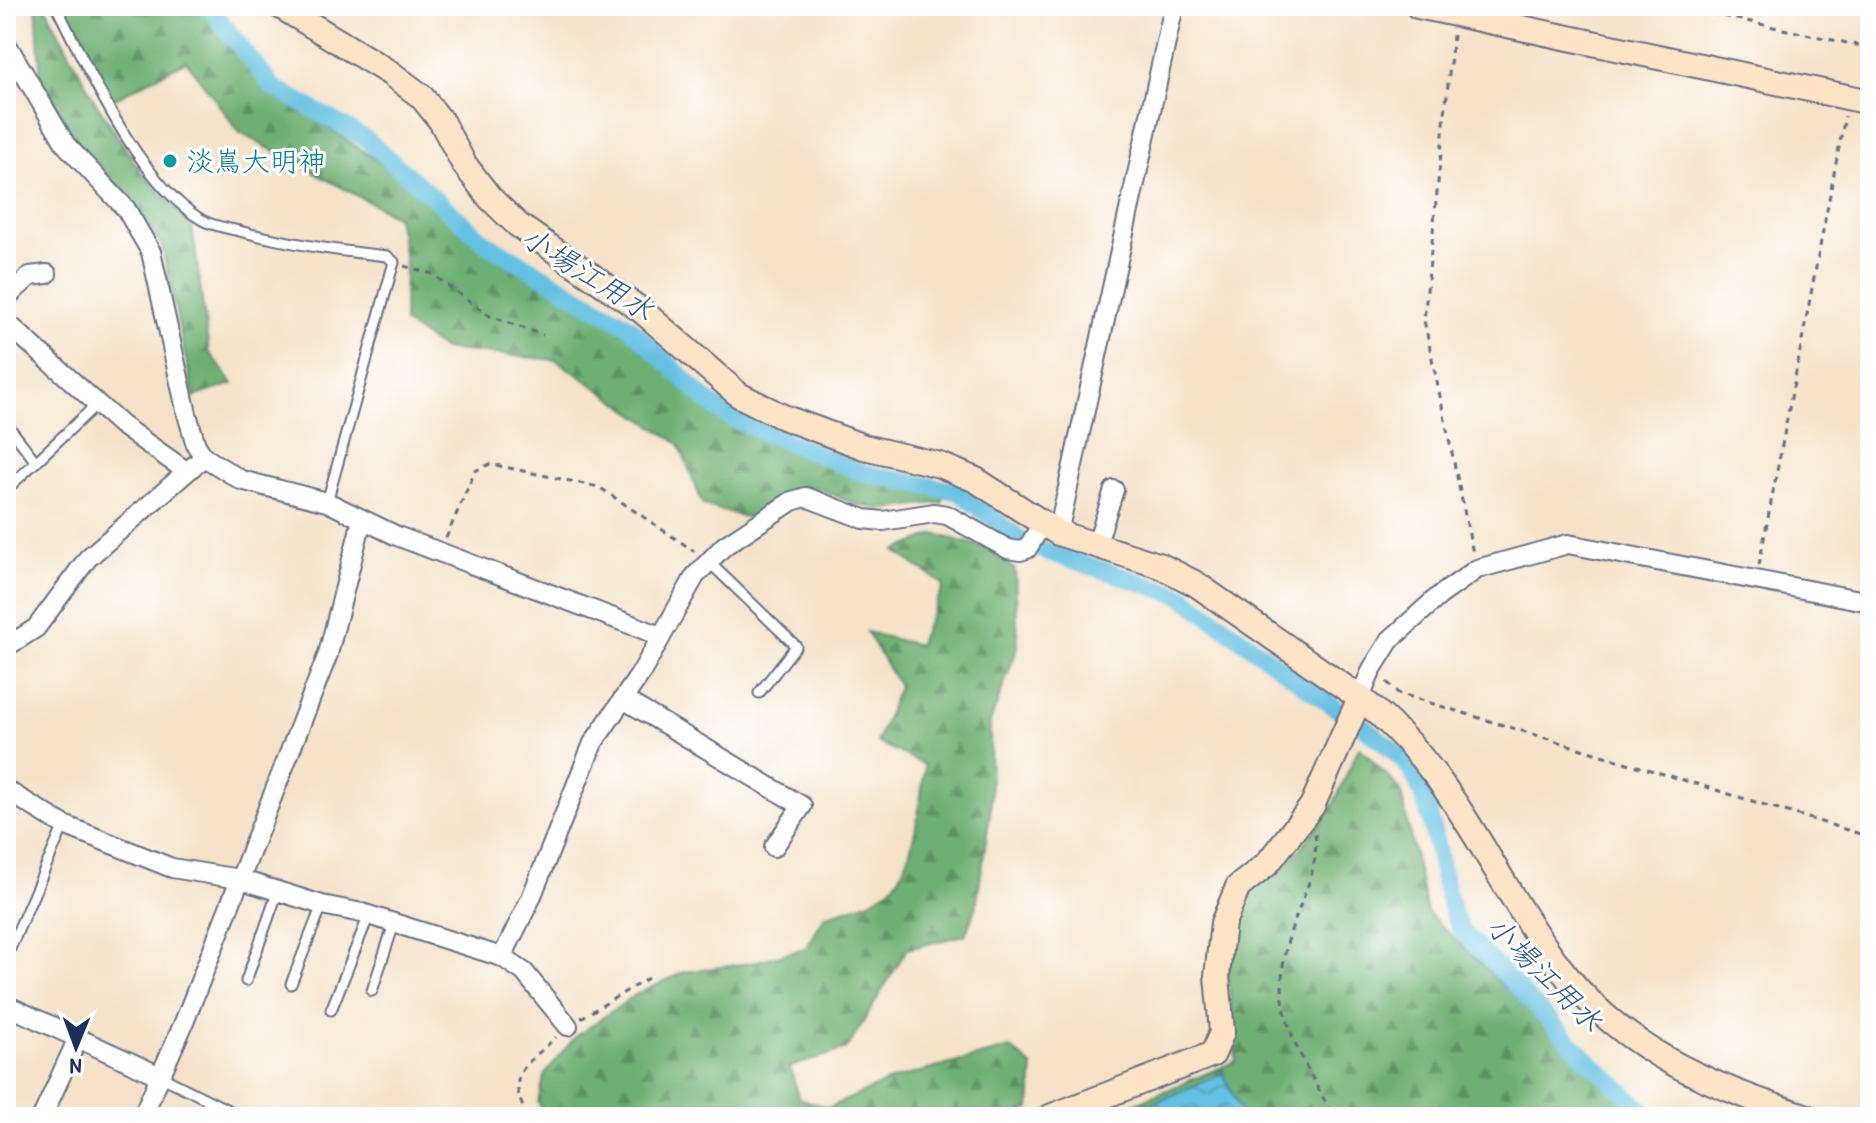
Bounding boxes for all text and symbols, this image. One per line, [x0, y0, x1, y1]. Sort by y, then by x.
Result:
place label: 淡嶌大明神 [186, 142, 326, 180]
marker: 淡嶌大明神 [161, 152, 179, 170]
water label: 小場江用水 [514, 216, 662, 330]
water label: 小場江用水 [1478, 906, 1612, 1040]
north arrow [36, 1007, 116, 1087]
text: N [69, 1052, 82, 1082]

